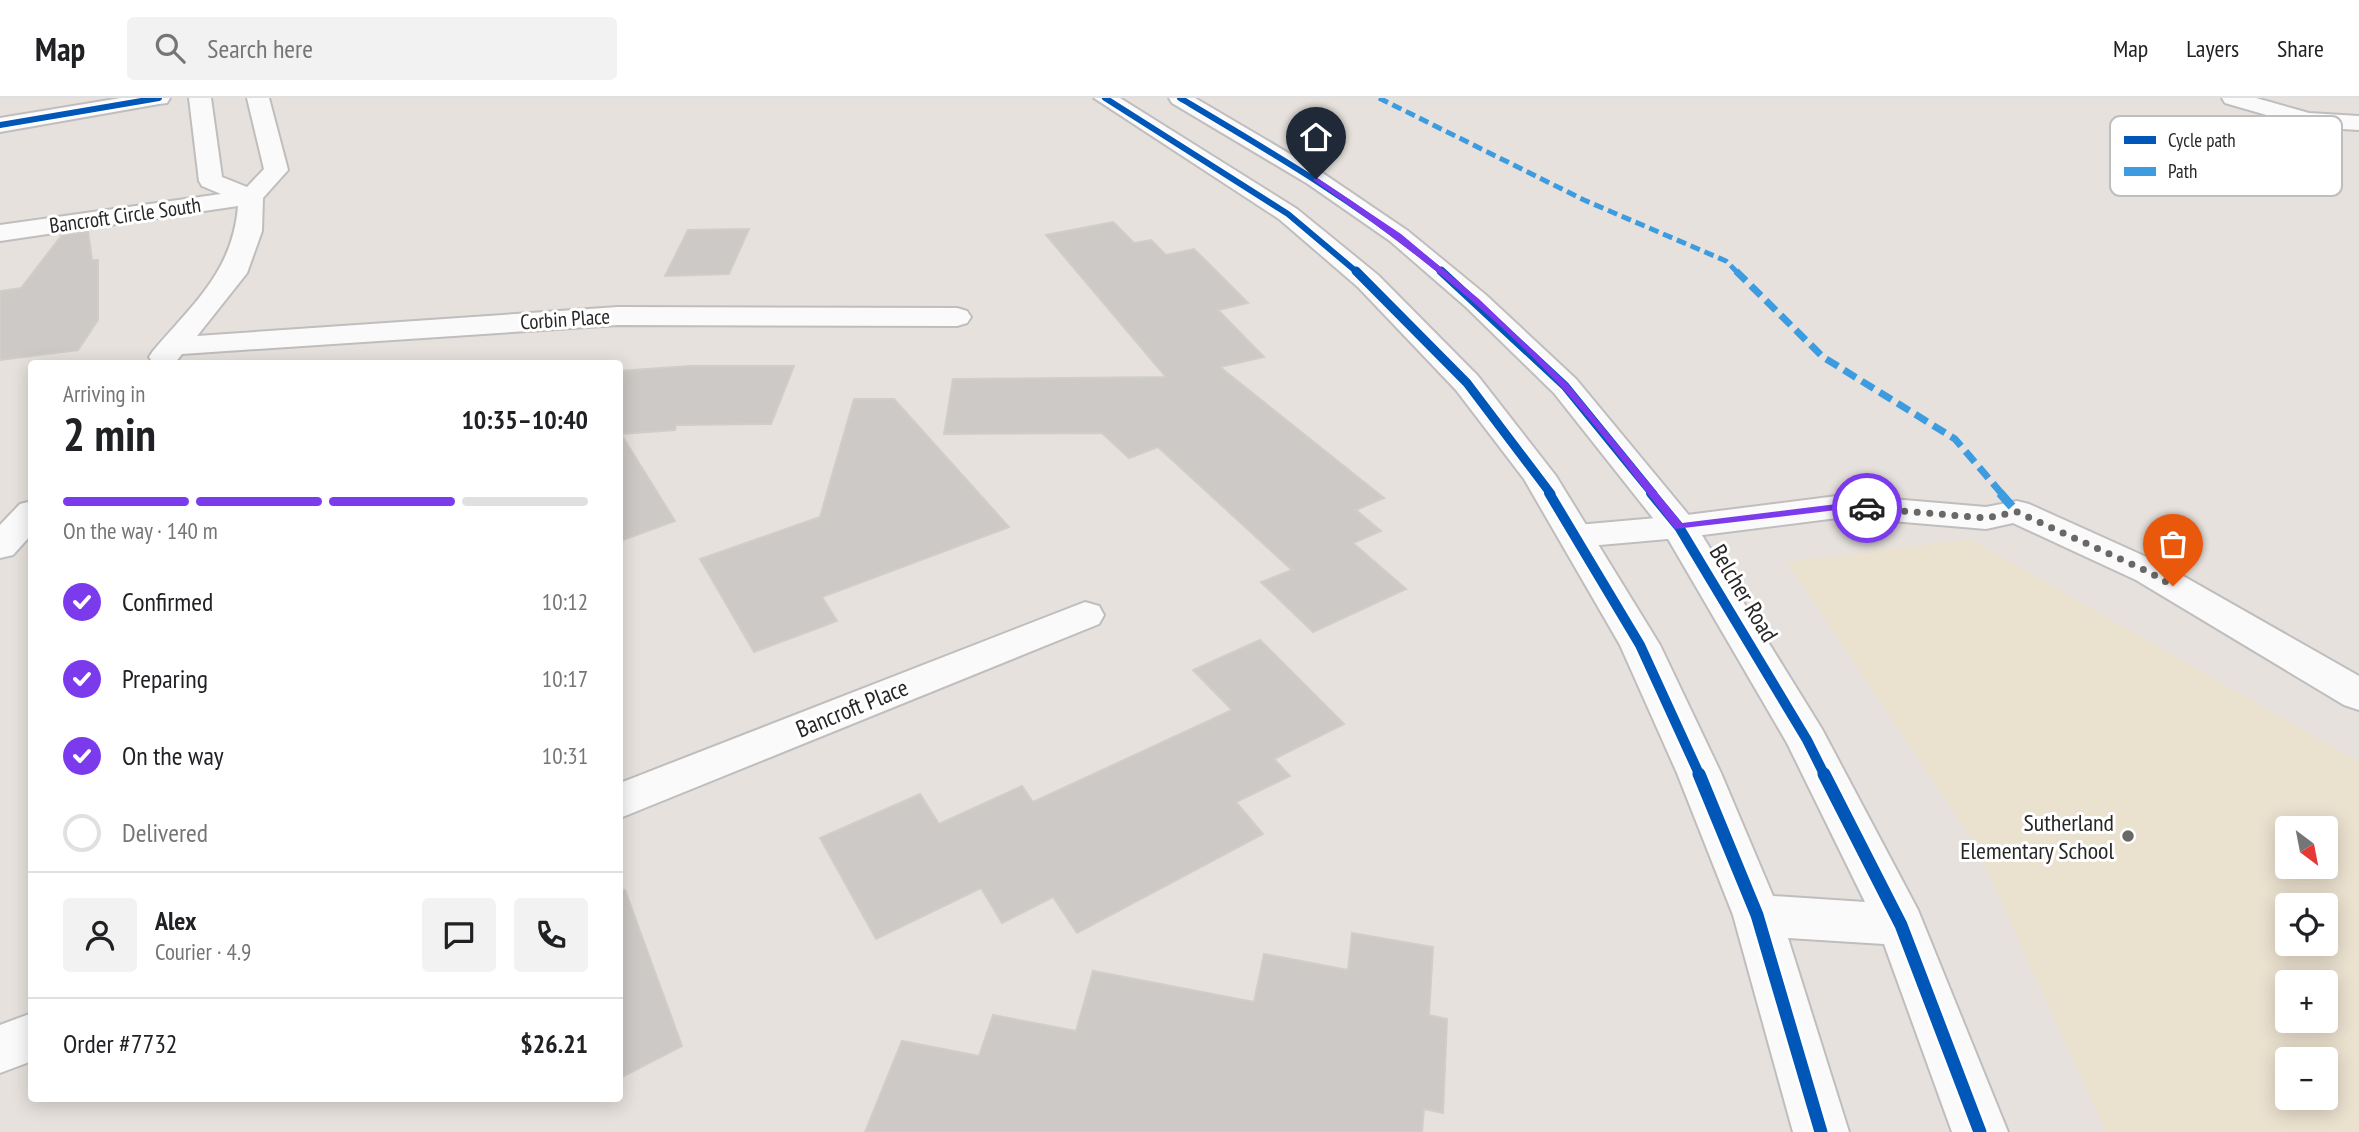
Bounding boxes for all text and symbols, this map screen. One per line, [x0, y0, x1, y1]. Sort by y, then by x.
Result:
search box [127, 17, 617, 80]
text: Map [35, 27, 85, 70]
icon: search [151, 29, 189, 67]
text: Search here [207, 32, 313, 65]
text: Map [2113, 33, 2148, 64]
text: Layers [2186, 33, 2239, 64]
text: Share [2277, 33, 2324, 64]
pin [1286, 107, 1346, 179]
legend [2110, 116, 2342, 196]
icon: home [1297, 118, 1335, 156]
text: Cycle path [2168, 128, 2236, 152]
text: Path [2168, 159, 2197, 183]
street label: Bancroft Circle South [48, 191, 202, 239]
street label: Corbin Place [519, 302, 611, 336]
text: Arriving in [63, 379, 145, 408]
text: 10:35–10:40 [461, 403, 588, 436]
text: 2 min [63, 404, 156, 464]
courier [1832, 473, 1902, 543]
icon: car [1848, 489, 1886, 527]
pin [2143, 514, 2203, 586]
text: On the way · 140 m [63, 516, 218, 545]
icon: bag [2154, 525, 2192, 563]
street label: Belcher Road [1703, 539, 1785, 647]
icon: check [63, 583, 101, 621]
text: Confirmed [122, 585, 213, 618]
text: 10:12 [542, 587, 588, 616]
icon: check [63, 660, 101, 698]
text: Preparing [122, 662, 208, 695]
text: 10:17 [542, 664, 588, 693]
street label: Bancroft Place [791, 671, 913, 745]
icon: check [63, 737, 101, 775]
text: On the way [122, 739, 224, 772]
text: 10:31 [542, 741, 588, 770]
place label: Sutherland Elementary School [1960, 807, 2114, 866]
text: Delivered [122, 816, 208, 849]
north arrow [2275, 816, 2338, 878]
map controls [2275, 816, 2338, 1110]
marker: Sutherland Elementary School [2120, 828, 2136, 844]
button: locate [2275, 893, 2338, 956]
button: person [63, 898, 137, 972]
button: chat [422, 898, 496, 972]
button: phone [514, 898, 588, 972]
text: Alex [155, 904, 196, 937]
text: Courier · 4.9 [155, 937, 251, 966]
button: + [2275, 970, 2338, 1033]
text: Order #7732 [63, 1027, 178, 1060]
text: $26.21 [520, 1027, 588, 1060]
button: − [2275, 1047, 2338, 1110]

